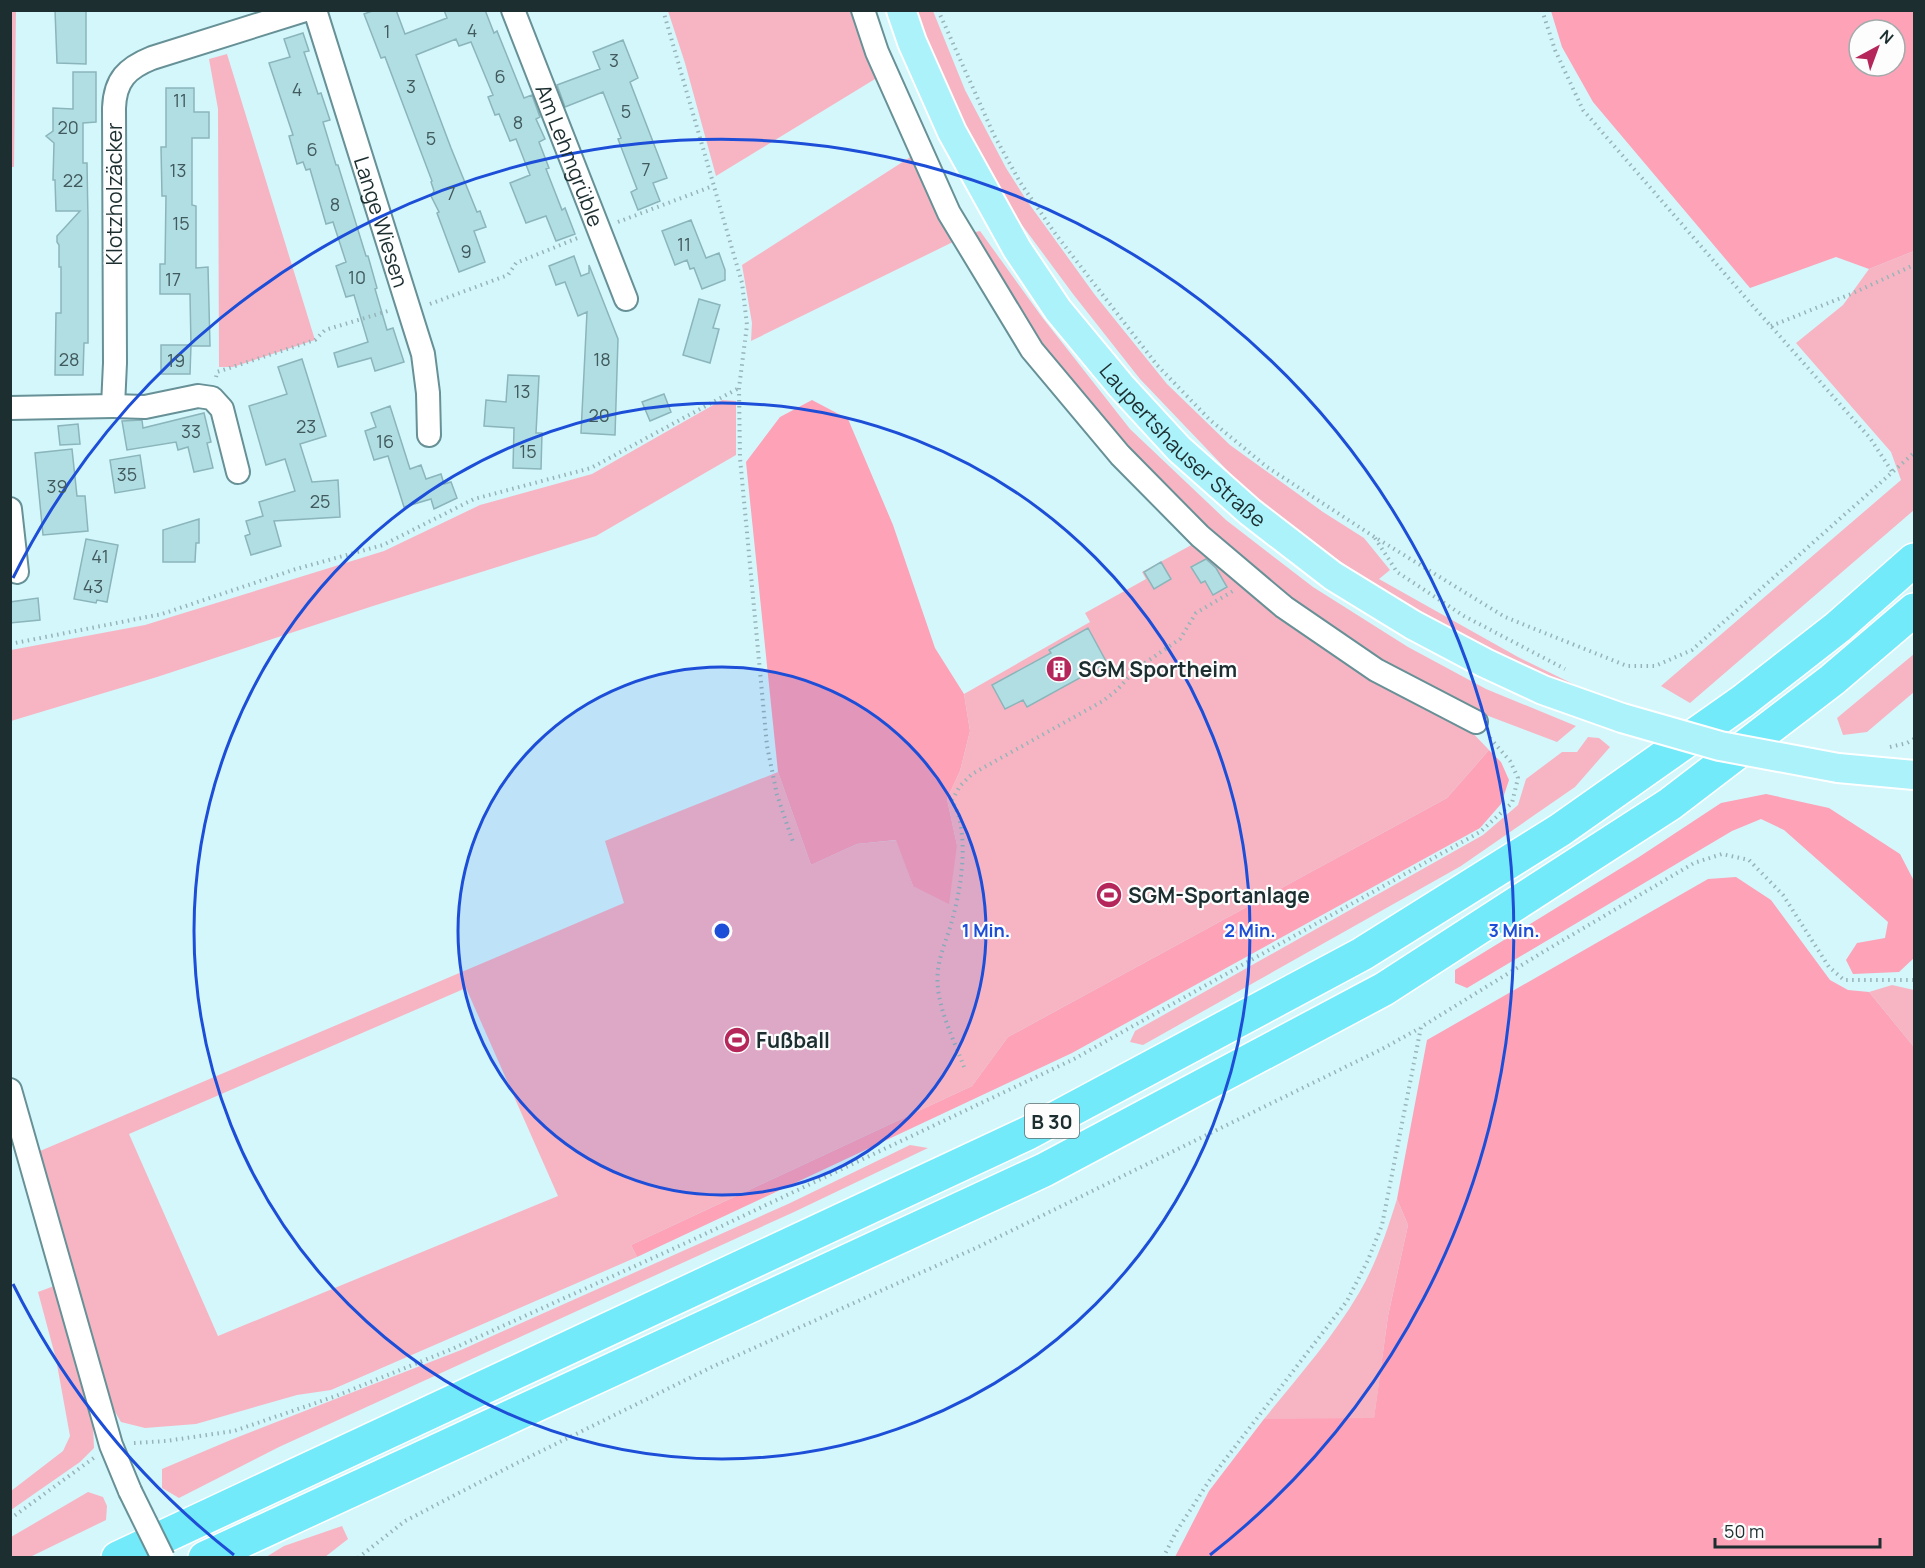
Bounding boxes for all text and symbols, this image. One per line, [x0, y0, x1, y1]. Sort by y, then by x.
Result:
house number: 4 [467, 18, 477, 42]
north arrow [1847, 18, 1907, 78]
house number: 1 [383, 19, 391, 43]
text: N [1875, 25, 1898, 49]
house number: 3 [609, 48, 619, 72]
house number: 6 [494, 64, 506, 88]
house number: 3 [406, 74, 416, 98]
house number: 4 [292, 77, 302, 101]
street label: Am Lehmgrüble [529, 80, 610, 231]
house number: 11 [173, 88, 187, 112]
house number: 5 [621, 99, 631, 123]
house number: 8 [513, 110, 523, 134]
house number: 20 [57, 115, 79, 139]
street label: Klotzholzäcker [100, 122, 128, 265]
house number: 5 [426, 126, 436, 150]
house number: 6 [306, 137, 318, 161]
street label: Lange Wiesen [348, 153, 415, 291]
house number: 7 [641, 157, 651, 181]
house number: 13 [170, 158, 186, 182]
house number: 22 [63, 168, 83, 192]
house number: 7 [446, 181, 456, 205]
house number: 8 [330, 192, 340, 216]
house number: 15 [172, 211, 190, 235]
house number: 11 [677, 232, 691, 256]
house number: 9 [460, 239, 472, 263]
house number: 10 [348, 265, 366, 289]
house number: 17 [165, 267, 181, 291]
house number: 28 [59, 347, 79, 371]
house number: 18 [593, 347, 611, 371]
house number: 19 [167, 348, 185, 372]
street label: Laupertshauser Straße [1094, 357, 1272, 533]
house number: 13 [514, 379, 530, 403]
house number: 20 [588, 403, 610, 427]
house number: 23 [296, 414, 316, 438]
house number: 33 [181, 419, 201, 443]
house number: 16 [376, 429, 394, 453]
house number: 15 [519, 439, 537, 463]
house number: 35 [117, 462, 137, 486]
house number: 39 [46, 474, 68, 498]
house number: 25 [310, 489, 330, 513]
house number: 41 [91, 544, 109, 568]
house number: 43 [83, 574, 103, 598]
building icon: SGM Sportheim [1044, 654, 1074, 684]
place label: SGM Sportheim [1078, 655, 1237, 683]
sports icon: SGM-Sportanlage [1094, 880, 1124, 910]
place label: SGM-Sportanlage [1128, 881, 1310, 909]
text: 1 Min. [962, 918, 1010, 942]
text: 2 Min. [1224, 918, 1276, 942]
text: 3 Min. [1488, 918, 1540, 942]
centre of rings [712, 921, 732, 941]
sports icon: Fußball [722, 1025, 752, 1055]
place label: Fußball [756, 1026, 830, 1054]
road number: B 30 [1025, 1104, 1079, 1138]
scale bar [1715, 1511, 1880, 1549]
text: 50 m [1724, 1519, 1764, 1543]

